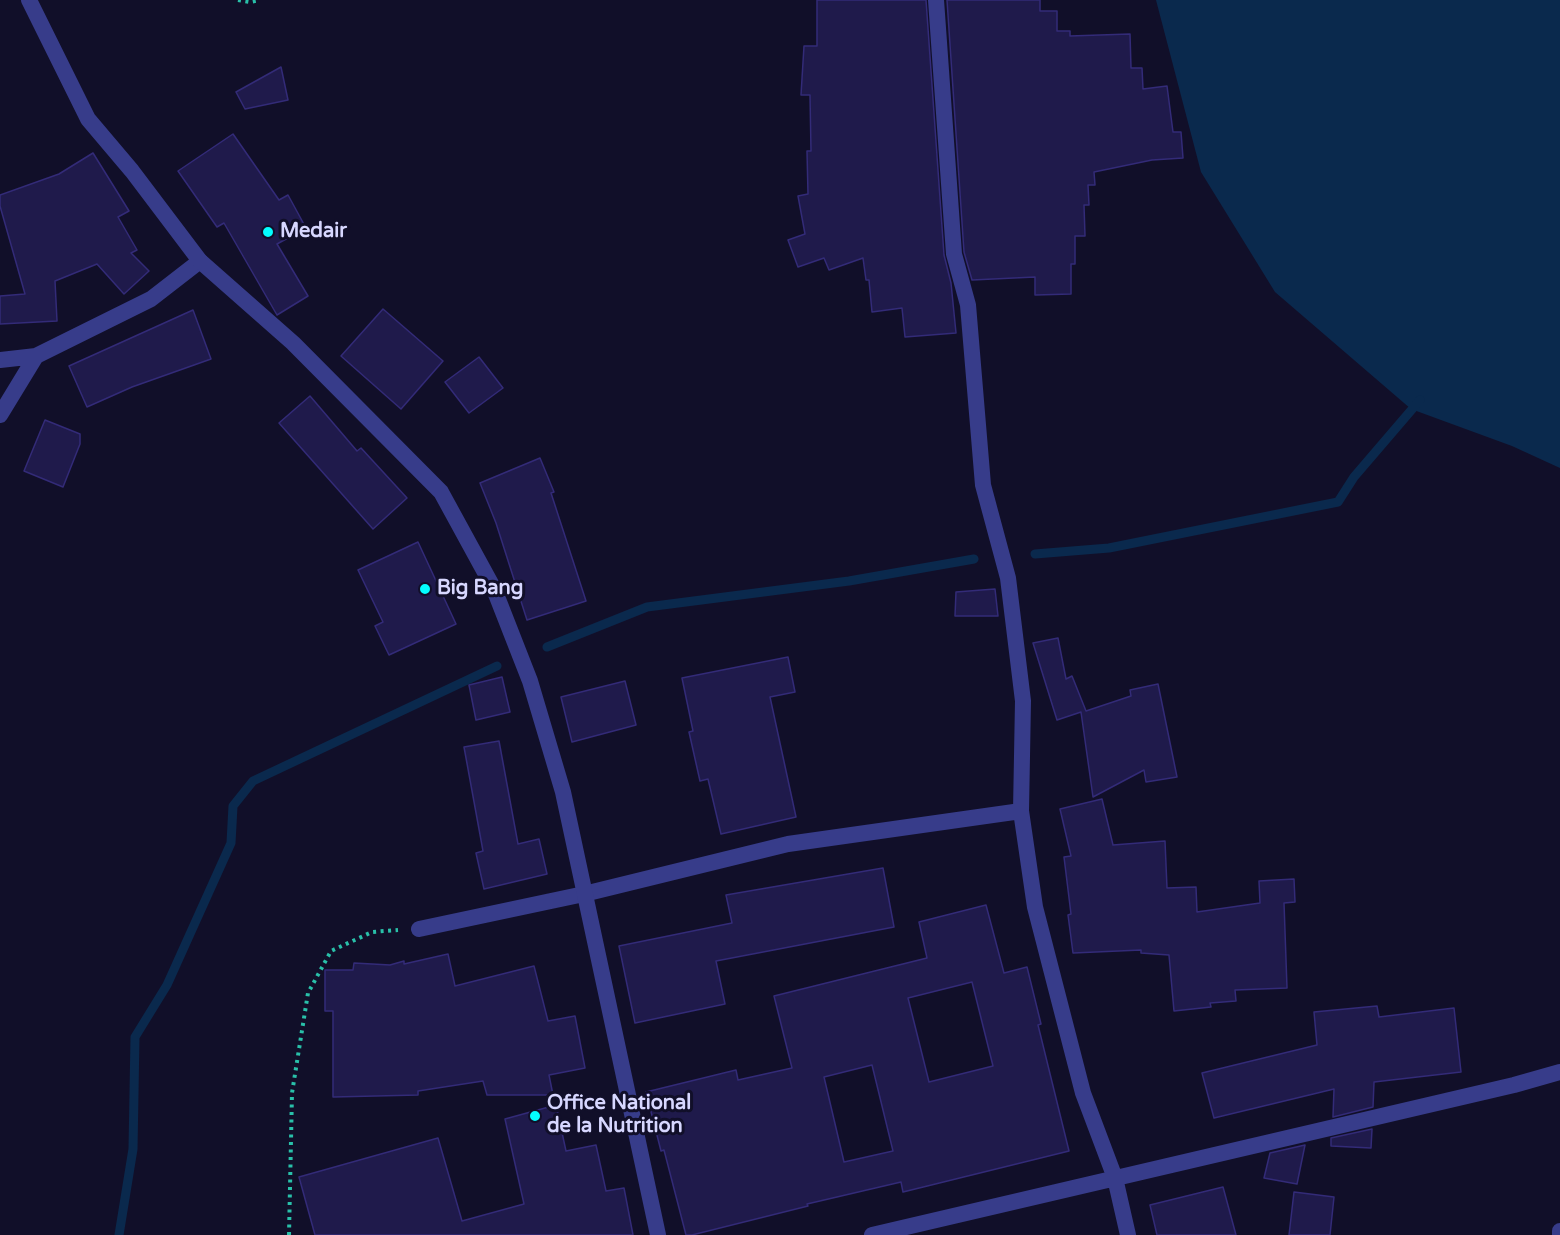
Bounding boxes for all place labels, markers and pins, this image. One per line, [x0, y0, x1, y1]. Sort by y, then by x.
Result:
place label: Medair [280, 220, 347, 244]
marker: Medair [261, 225, 275, 239]
place label: Big Bang [437, 577, 523, 601]
marker: Big Bang [418, 582, 432, 596]
place label: Office National de la Nutrition [547, 1092, 691, 1139]
marker: Office National de la Nutrition [528, 1109, 542, 1123]

